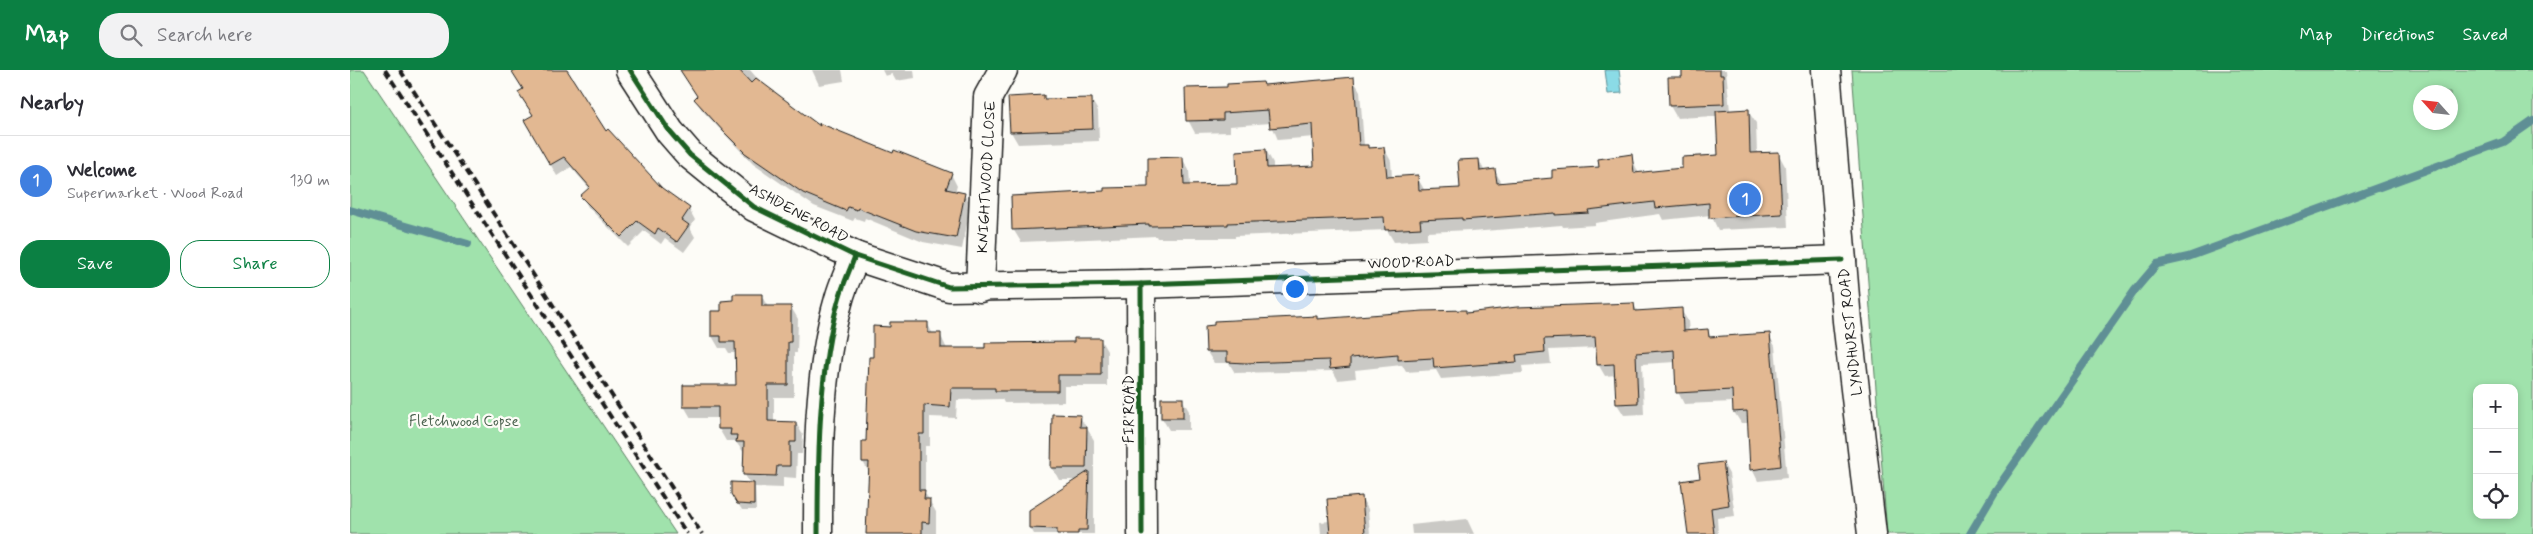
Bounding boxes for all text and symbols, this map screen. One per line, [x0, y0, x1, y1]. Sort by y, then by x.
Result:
search box [99, 13, 449, 58]
text: Map [25, 20, 69, 51]
icon: search [117, 21, 145, 49]
text: Search here [157, 23, 253, 48]
text: Map [2300, 23, 2333, 47]
text: Directions [2361, 23, 2435, 47]
text: Saved [2463, 23, 2508, 47]
north arrow [2413, 85, 2458, 130]
text: Nearby [20, 89, 84, 117]
street label: KNIGHTWOOD CLOSE [973, 100, 1001, 254]
text: Welcome [67, 158, 137, 183]
text: 1 [32, 170, 40, 191]
text: 130 m [289, 170, 330, 191]
street label: ASHDENE ROAD [745, 179, 852, 248]
pin: 1 [1729, 180, 1761, 218]
text: Supermarket · Wood Road [67, 183, 243, 204]
button: Save [20, 240, 170, 288]
button: Share [180, 240, 330, 288]
street label: WOOD ROAD [1367, 251, 1455, 275]
street label: LYNDHURST ROAD [1834, 267, 1868, 397]
your location [1282, 276, 1308, 302]
street label: FIR ROAD [1120, 375, 1140, 443]
map controls [2473, 384, 2518, 519]
button: + [2473, 384, 2518, 429]
park label: Fletchwood Copse [409, 412, 519, 432]
button: − [2473, 429, 2518, 474]
button: locate [2473, 474, 2518, 519]

